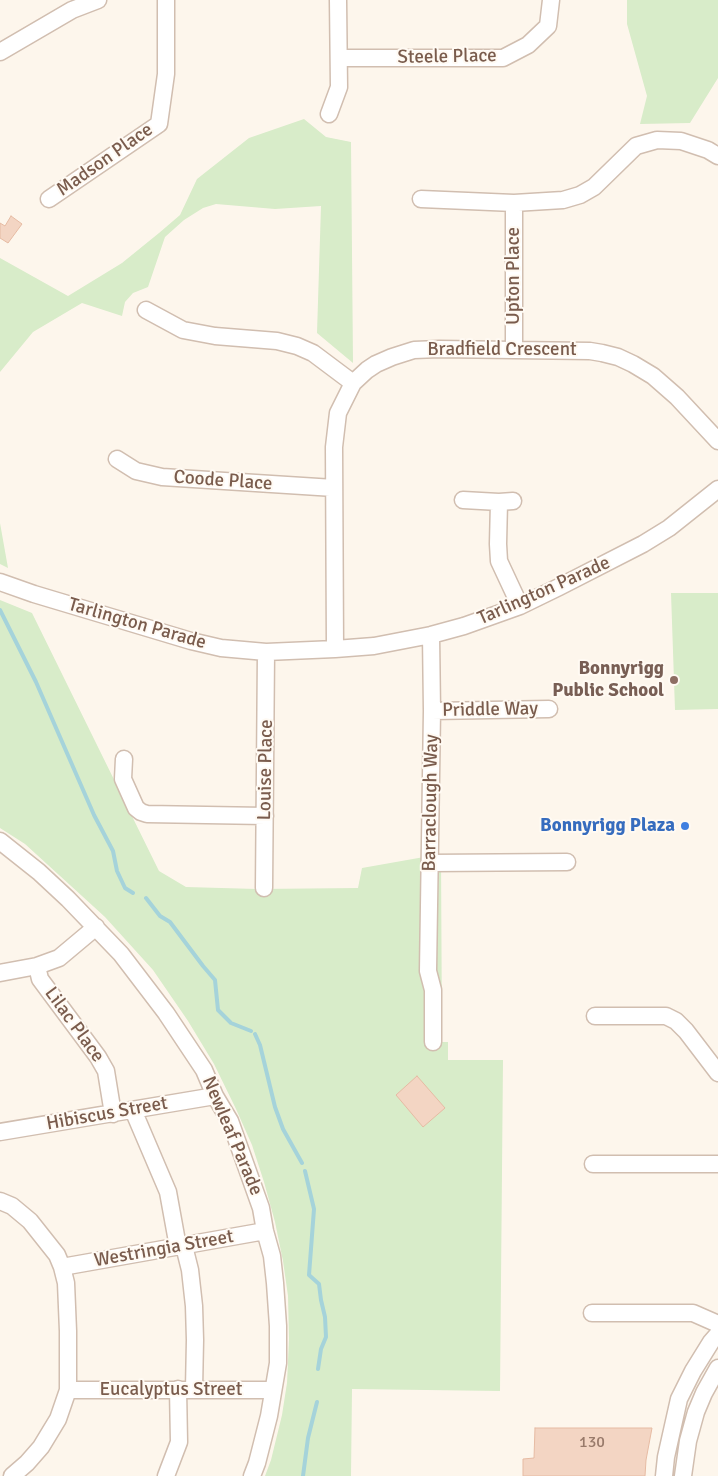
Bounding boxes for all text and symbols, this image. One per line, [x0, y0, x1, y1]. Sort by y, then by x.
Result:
street label: Steele Place [397, 45, 497, 69]
street label: Madson Place [53, 119, 157, 201]
street label: Upton Place [503, 227, 525, 325]
street label: Bradfield Crescent [427, 339, 577, 361]
street label: Coode Place [173, 466, 273, 496]
street label: Tarlington Parade [474, 552, 614, 630]
street label: Tarlington Parade [65, 593, 209, 655]
place label: Bonnyrigg Public School [552, 658, 664, 702]
marker: Bonnyrigg Public School [668, 674, 680, 686]
street label: Priddle Way [442, 698, 538, 722]
street label: Louise Place [254, 719, 278, 821]
street label: Barraclough Way [418, 734, 444, 872]
place label: Bonnyrigg Plaza [540, 815, 675, 837]
marker: Bonnyrigg Plaza [679, 820, 691, 832]
street label: Lilac Place [39, 983, 109, 1067]
street label: Newleaf Parade [197, 1073, 267, 1199]
street label: Hibiscus Street [45, 1092, 169, 1136]
street label: Westringia Street [93, 1226, 235, 1272]
street label: Eucalyptus Street [100, 1379, 242, 1401]
house number: 130 [579, 1433, 605, 1453]

